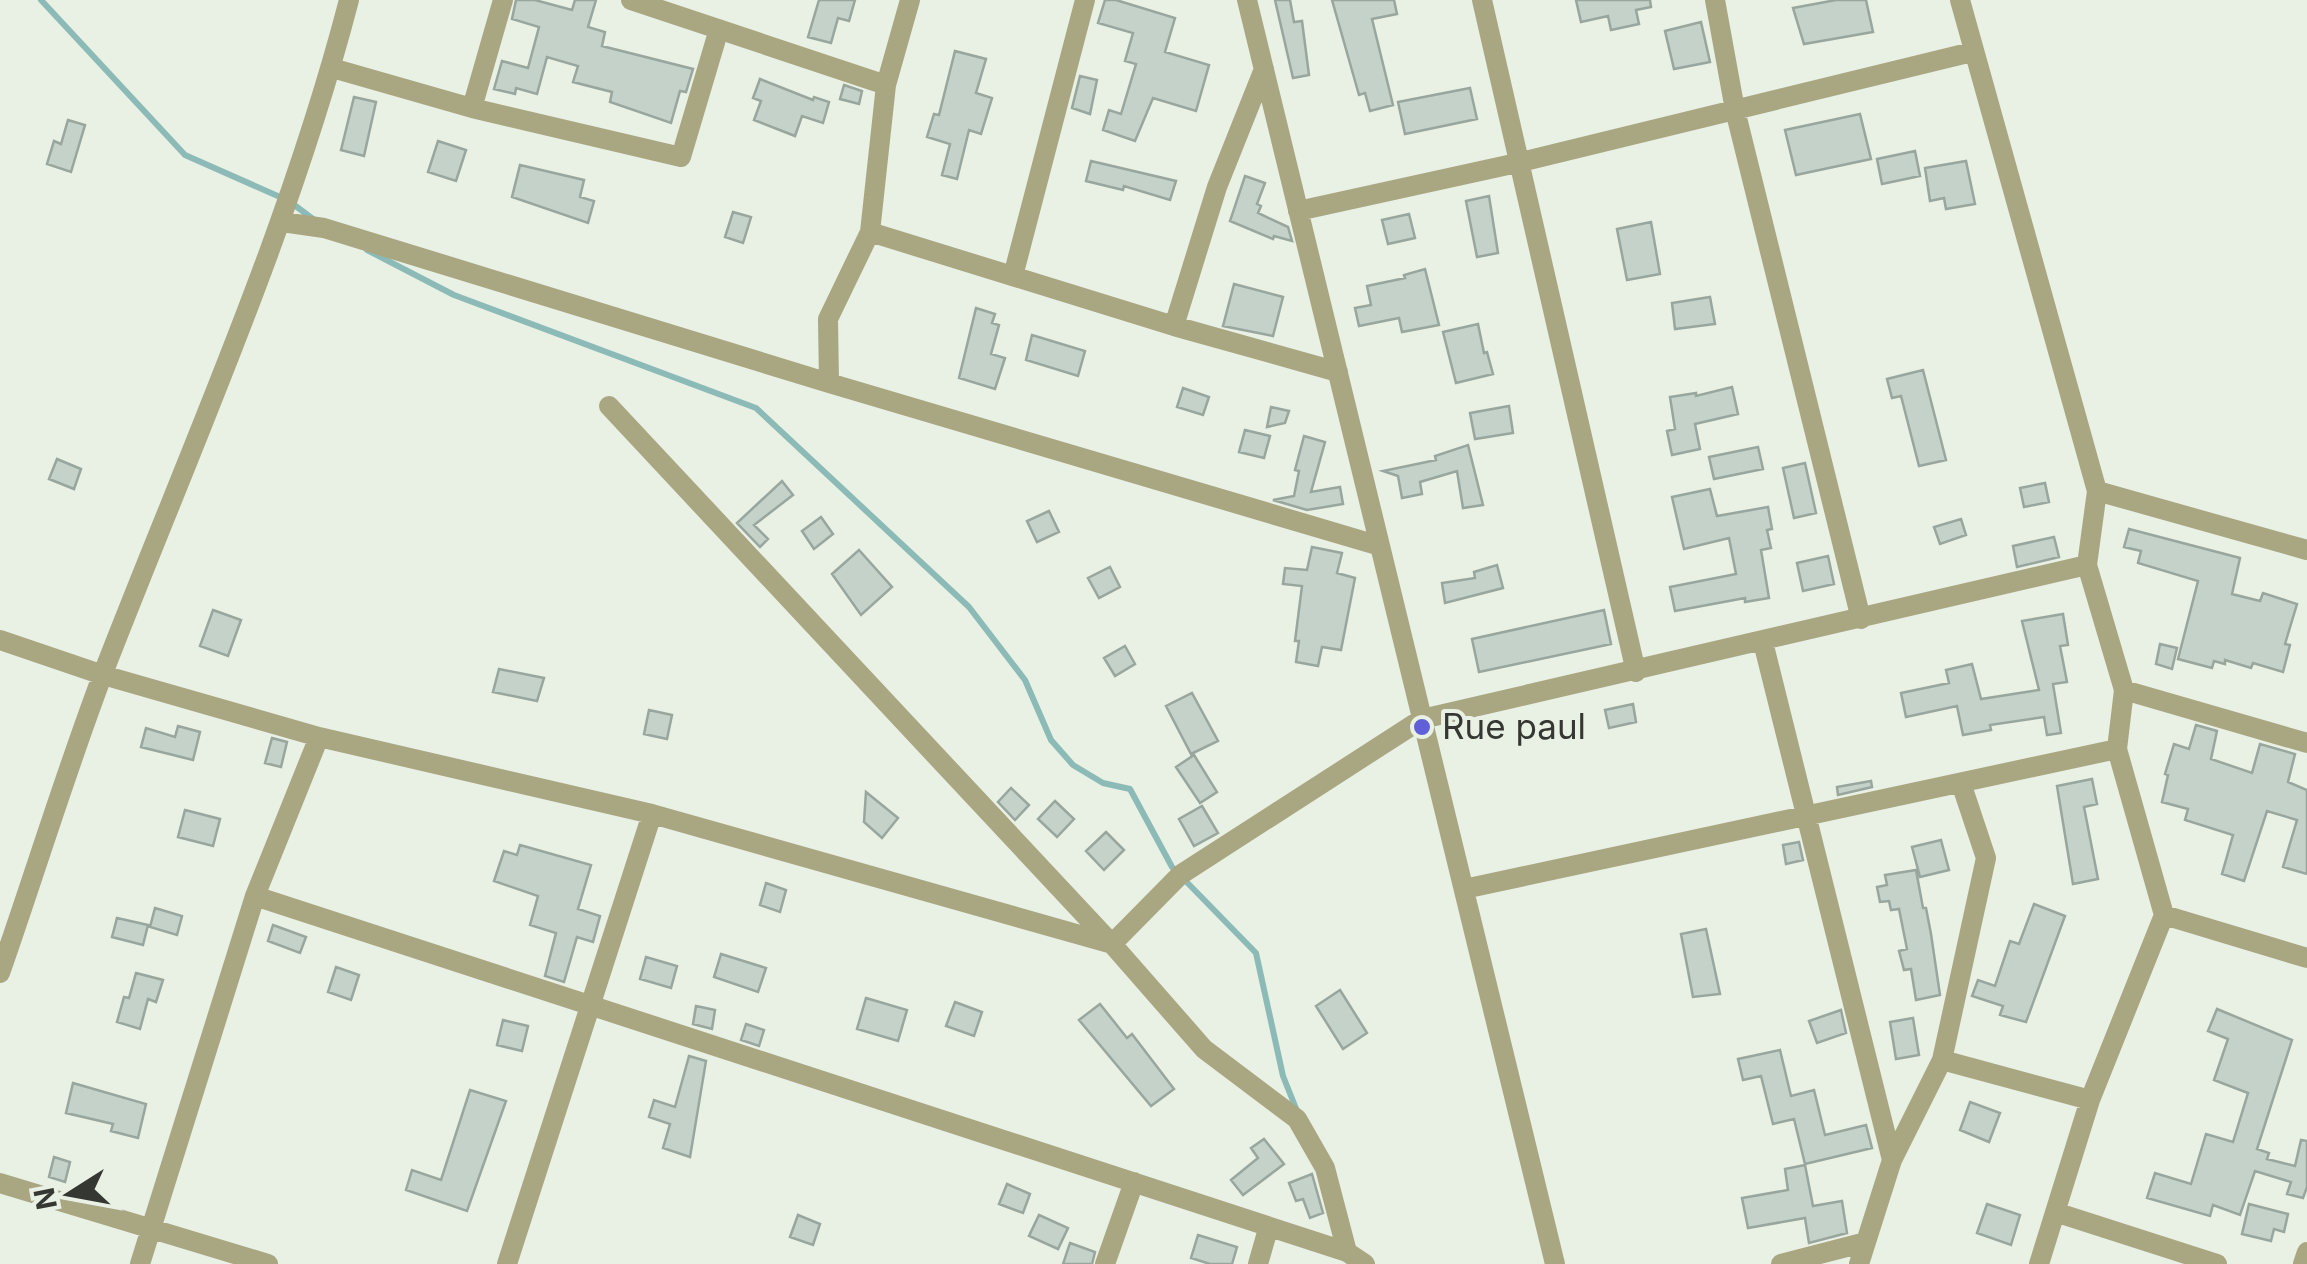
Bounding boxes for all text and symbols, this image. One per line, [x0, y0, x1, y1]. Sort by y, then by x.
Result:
place label: Rue paul [1442, 705, 1586, 747]
marker: Rue paul [1411, 716, 1433, 738]
north arrow [20, 1144, 120, 1244]
text: N [27, 1185, 64, 1212]

